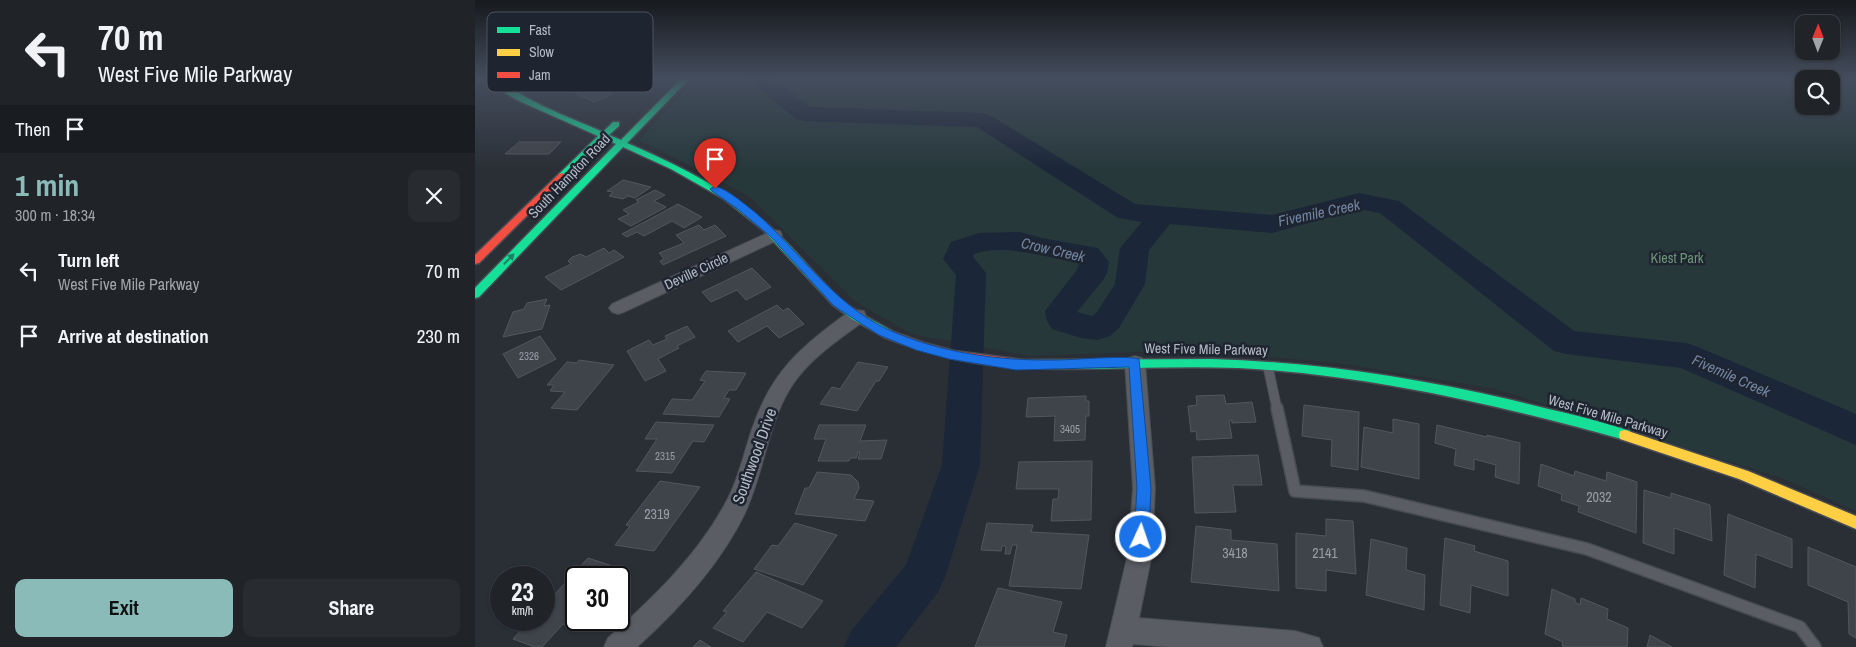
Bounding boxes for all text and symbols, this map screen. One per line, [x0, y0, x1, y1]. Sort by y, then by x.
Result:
legend [487, 12, 653, 92]
text: 70 m [98, 14, 163, 61]
north arrow [1795, 15, 1840, 60]
map controls [1795, 15, 1840, 115]
icon: left [15, 20, 80, 85]
text: Fast [529, 21, 551, 39]
text: Slow [529, 43, 555, 61]
text: West Five Mile Parkway [98, 59, 292, 89]
text: Jam [529, 66, 551, 84]
button: search [1795, 70, 1840, 115]
icon: arrive [61, 115, 89, 143]
text: Then [15, 116, 51, 142]
street label: South Hampton Road [524, 130, 614, 222]
pin [694, 138, 736, 189]
icon: arrive [701, 145, 729, 173]
text: 1 min [15, 165, 79, 205]
button: close [408, 170, 460, 222]
water label: Fivemile Creek [1276, 193, 1363, 231]
text: 300 m · 18:34 [15, 204, 95, 226]
water label: Crow Creek [1019, 232, 1088, 267]
text: Turn left [58, 247, 119, 273]
street label: Deville Circle [661, 248, 731, 294]
park label: Kiest Park [1651, 249, 1704, 267]
one-way arrow [503, 253, 515, 265]
icon: left [15, 257, 43, 285]
text: 70 m [425, 258, 460, 284]
text: West Five Mile Parkway [58, 273, 199, 295]
icon: arrive [15, 322, 43, 350]
text: Arrive at destination [58, 323, 209, 349]
text: 230 m [417, 323, 460, 349]
street label: West Five Mile Parkway [1144, 339, 1268, 359]
house number: 2326 [519, 349, 539, 363]
water label: Fivemile Creek [1689, 349, 1774, 402]
street label: West Five Mile Parkway [1546, 390, 1670, 442]
street label: Southwood Drive [726, 405, 782, 507]
house number: 3405 [1060, 422, 1080, 436]
house number: 2315 [655, 449, 675, 463]
house number: 2032 [1586, 488, 1612, 506]
house number: 2319 [644, 505, 670, 523]
position arrow [1114, 510, 1166, 562]
house number: 3418 [1222, 544, 1248, 562]
house number: 2141 [1312, 544, 1338, 562]
speed limit sign: 30 [565, 566, 630, 631]
text: 23 [511, 575, 534, 609]
button: Exit [15, 579, 233, 637]
button: Share [243, 579, 460, 637]
text: km/h [512, 603, 533, 619]

